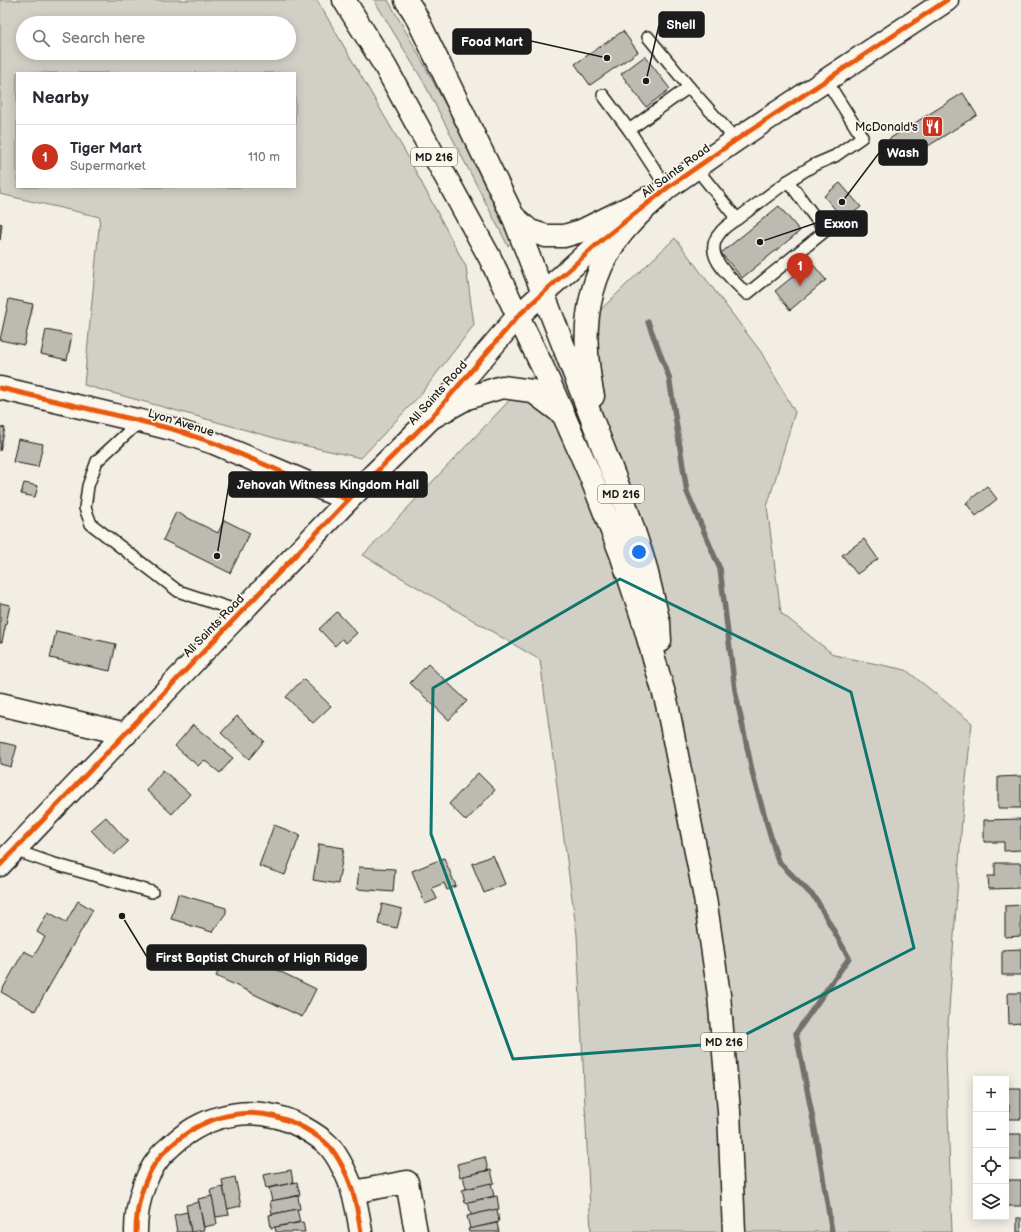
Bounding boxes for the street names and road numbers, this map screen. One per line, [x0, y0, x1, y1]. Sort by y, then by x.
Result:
street label: All Saints Road [639, 141, 713, 201]
road number: MD 216 [411, 148, 457, 166]
street label: All Saints Road [405, 358, 471, 428]
street label: Lyon Avenue [146, 406, 216, 440]
road number: MD 216 [598, 485, 644, 503]
street label: All Saints Road [180, 592, 248, 660]
road number: MD 216 [701, 1033, 747, 1051]

